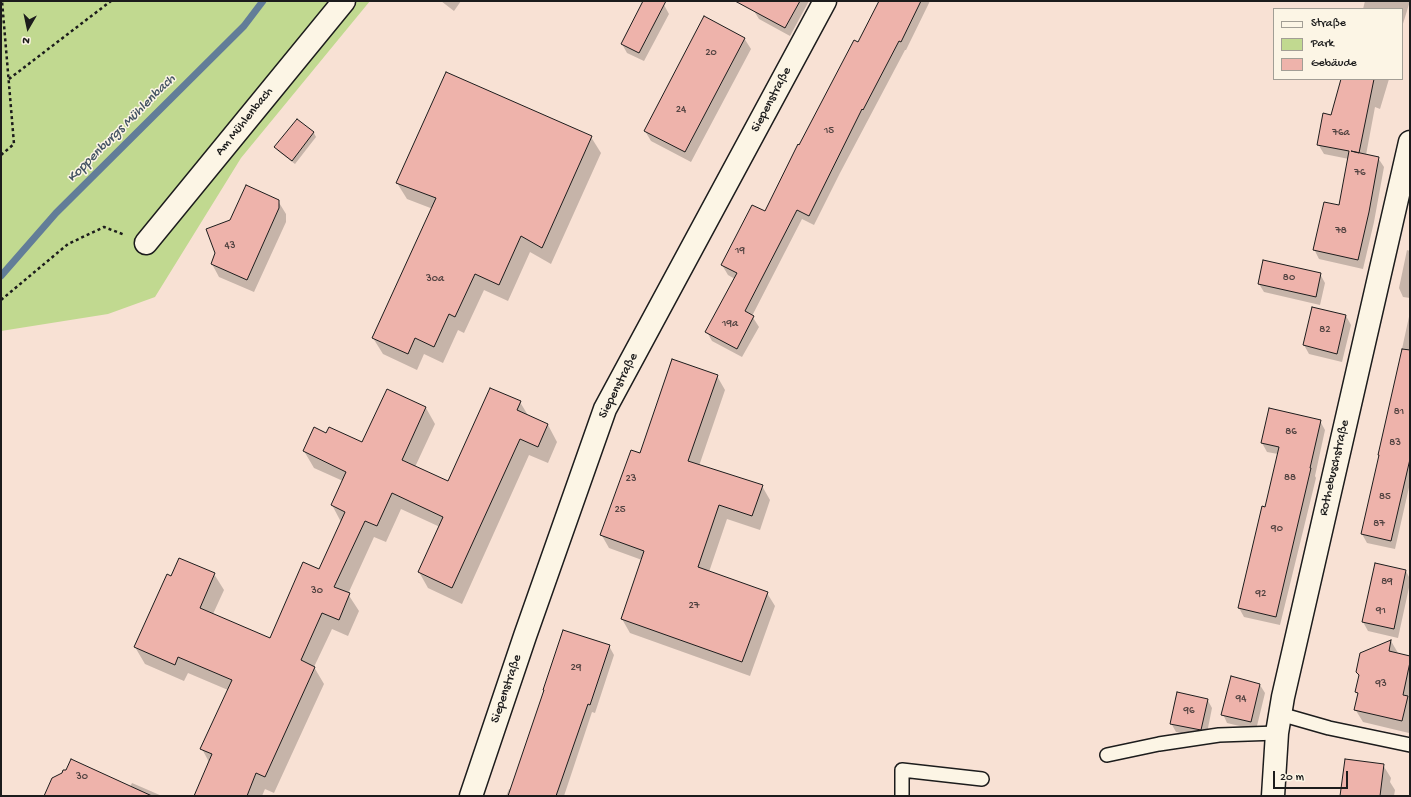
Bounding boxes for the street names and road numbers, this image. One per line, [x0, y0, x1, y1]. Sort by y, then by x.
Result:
street label: Siepenstraße [748, 65, 796, 135]
street label: Am Mühlenbach [213, 85, 277, 159]
street label: Siepenstraße [596, 351, 642, 421]
street label: Rothebuschstraße [1316, 418, 1354, 518]
street label: Siepenstraße [488, 653, 526, 725]

